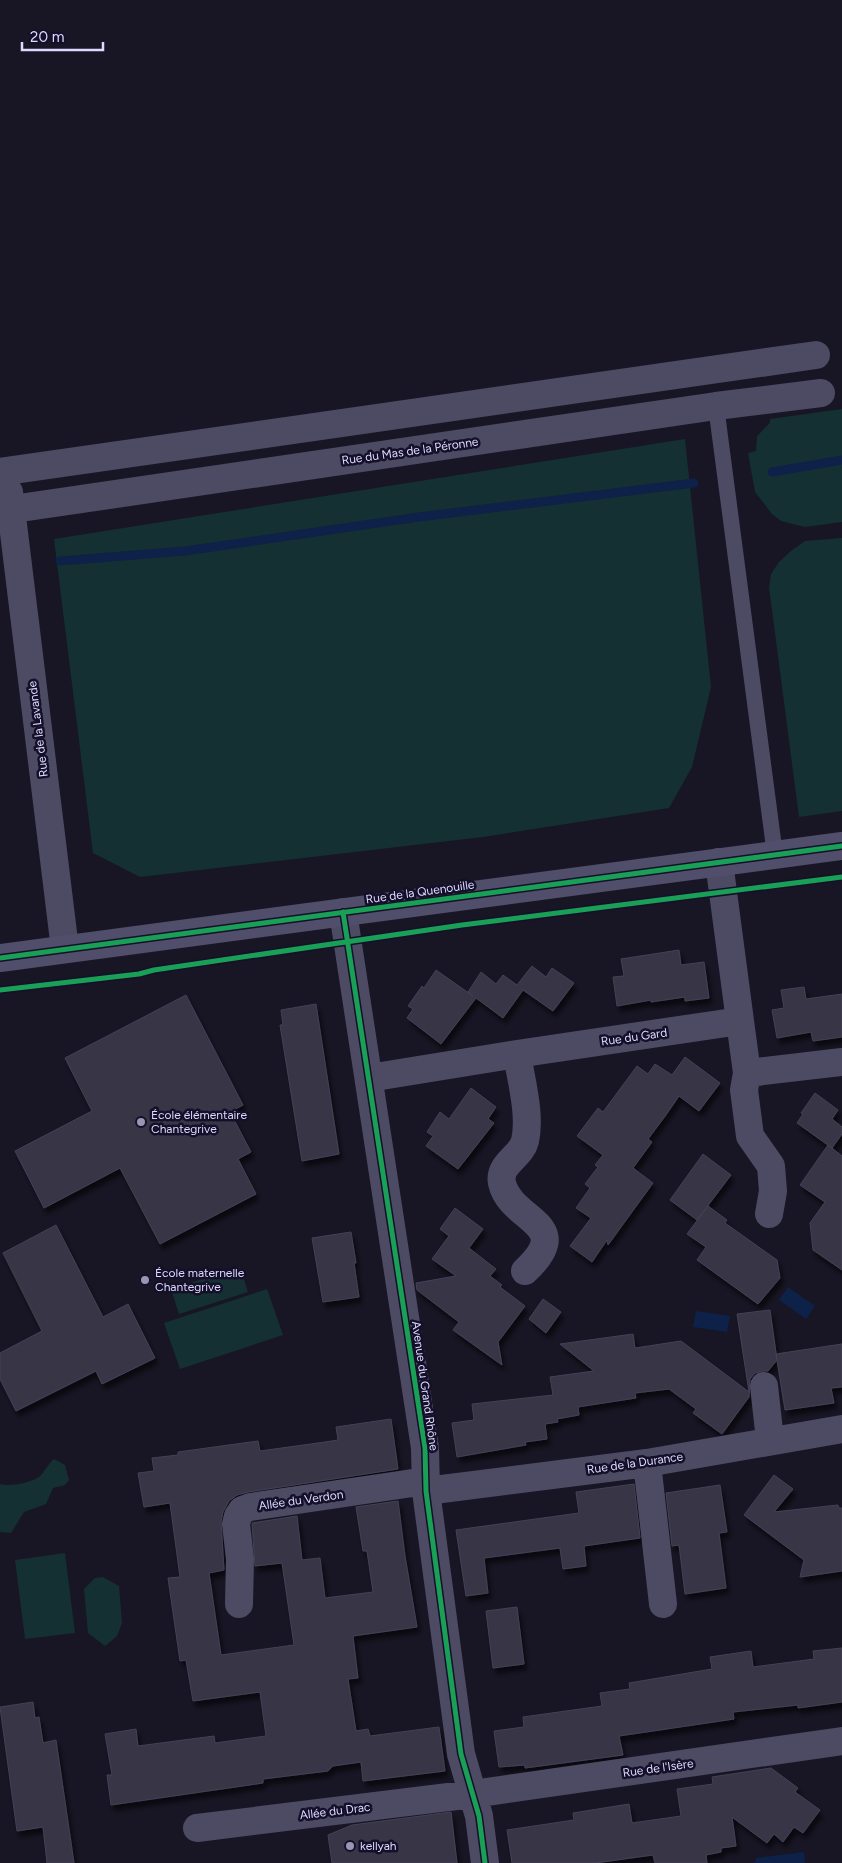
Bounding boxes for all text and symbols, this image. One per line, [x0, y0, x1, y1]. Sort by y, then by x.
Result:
scale bar [22, 20, 104, 52]
text: 20 m [30, 28, 64, 46]
street label: Rue du Mas de la Péronne [341, 434, 480, 468]
street label: Rue de la Lavande [25, 680, 51, 778]
street label: Rue de la Quenouille [365, 877, 476, 907]
street label: Rue du Gard [600, 1025, 668, 1049]
place label: École élémentaire Chantegrive [151, 1108, 247, 1136]
marker: École élémentaire Chantegrive [135, 1116, 147, 1128]
place label: École maternelle Chantegrive [155, 1266, 245, 1294]
marker: École maternelle Chantegrive [139, 1274, 151, 1286]
street label: Avenue du Grand Rhône [409, 1320, 441, 1452]
street label: Rue de la Durance [586, 1449, 684, 1477]
street label: Allée du Verdon [258, 1487, 345, 1513]
street label: Rue de l'Isère [622, 1756, 695, 1780]
street label: Allée du Drac [299, 1800, 372, 1822]
place label: kellyah [360, 1839, 397, 1853]
marker: kellyah [344, 1840, 356, 1852]

